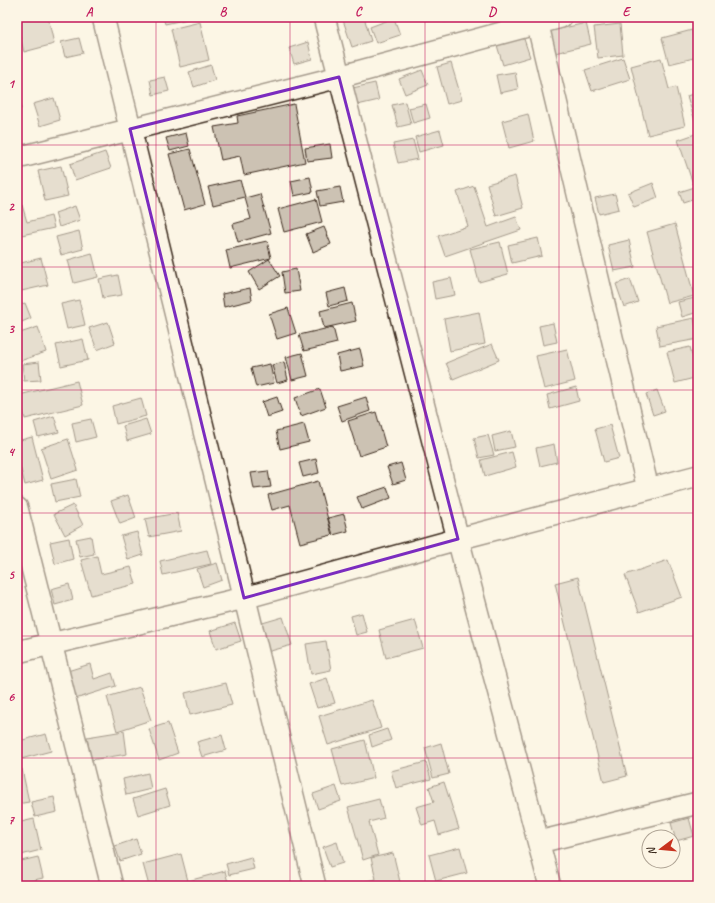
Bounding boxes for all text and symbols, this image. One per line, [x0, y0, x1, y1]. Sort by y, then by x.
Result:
text: A [86, 4, 94, 20]
text: B [220, 4, 228, 20]
text: C [355, 4, 363, 20]
text: D [488, 4, 497, 20]
text: E [623, 4, 632, 20]
text: 1 [8, 76, 16, 92]
text: 2 [8, 199, 15, 215]
text: 3 [8, 321, 15, 337]
text: 4 [8, 444, 16, 460]
text: 5 [8, 567, 15, 583]
text: 6 [8, 689, 15, 705]
text: 7 [8, 812, 15, 828]
north arrow [641, 829, 681, 869]
text: N [643, 844, 659, 857]

